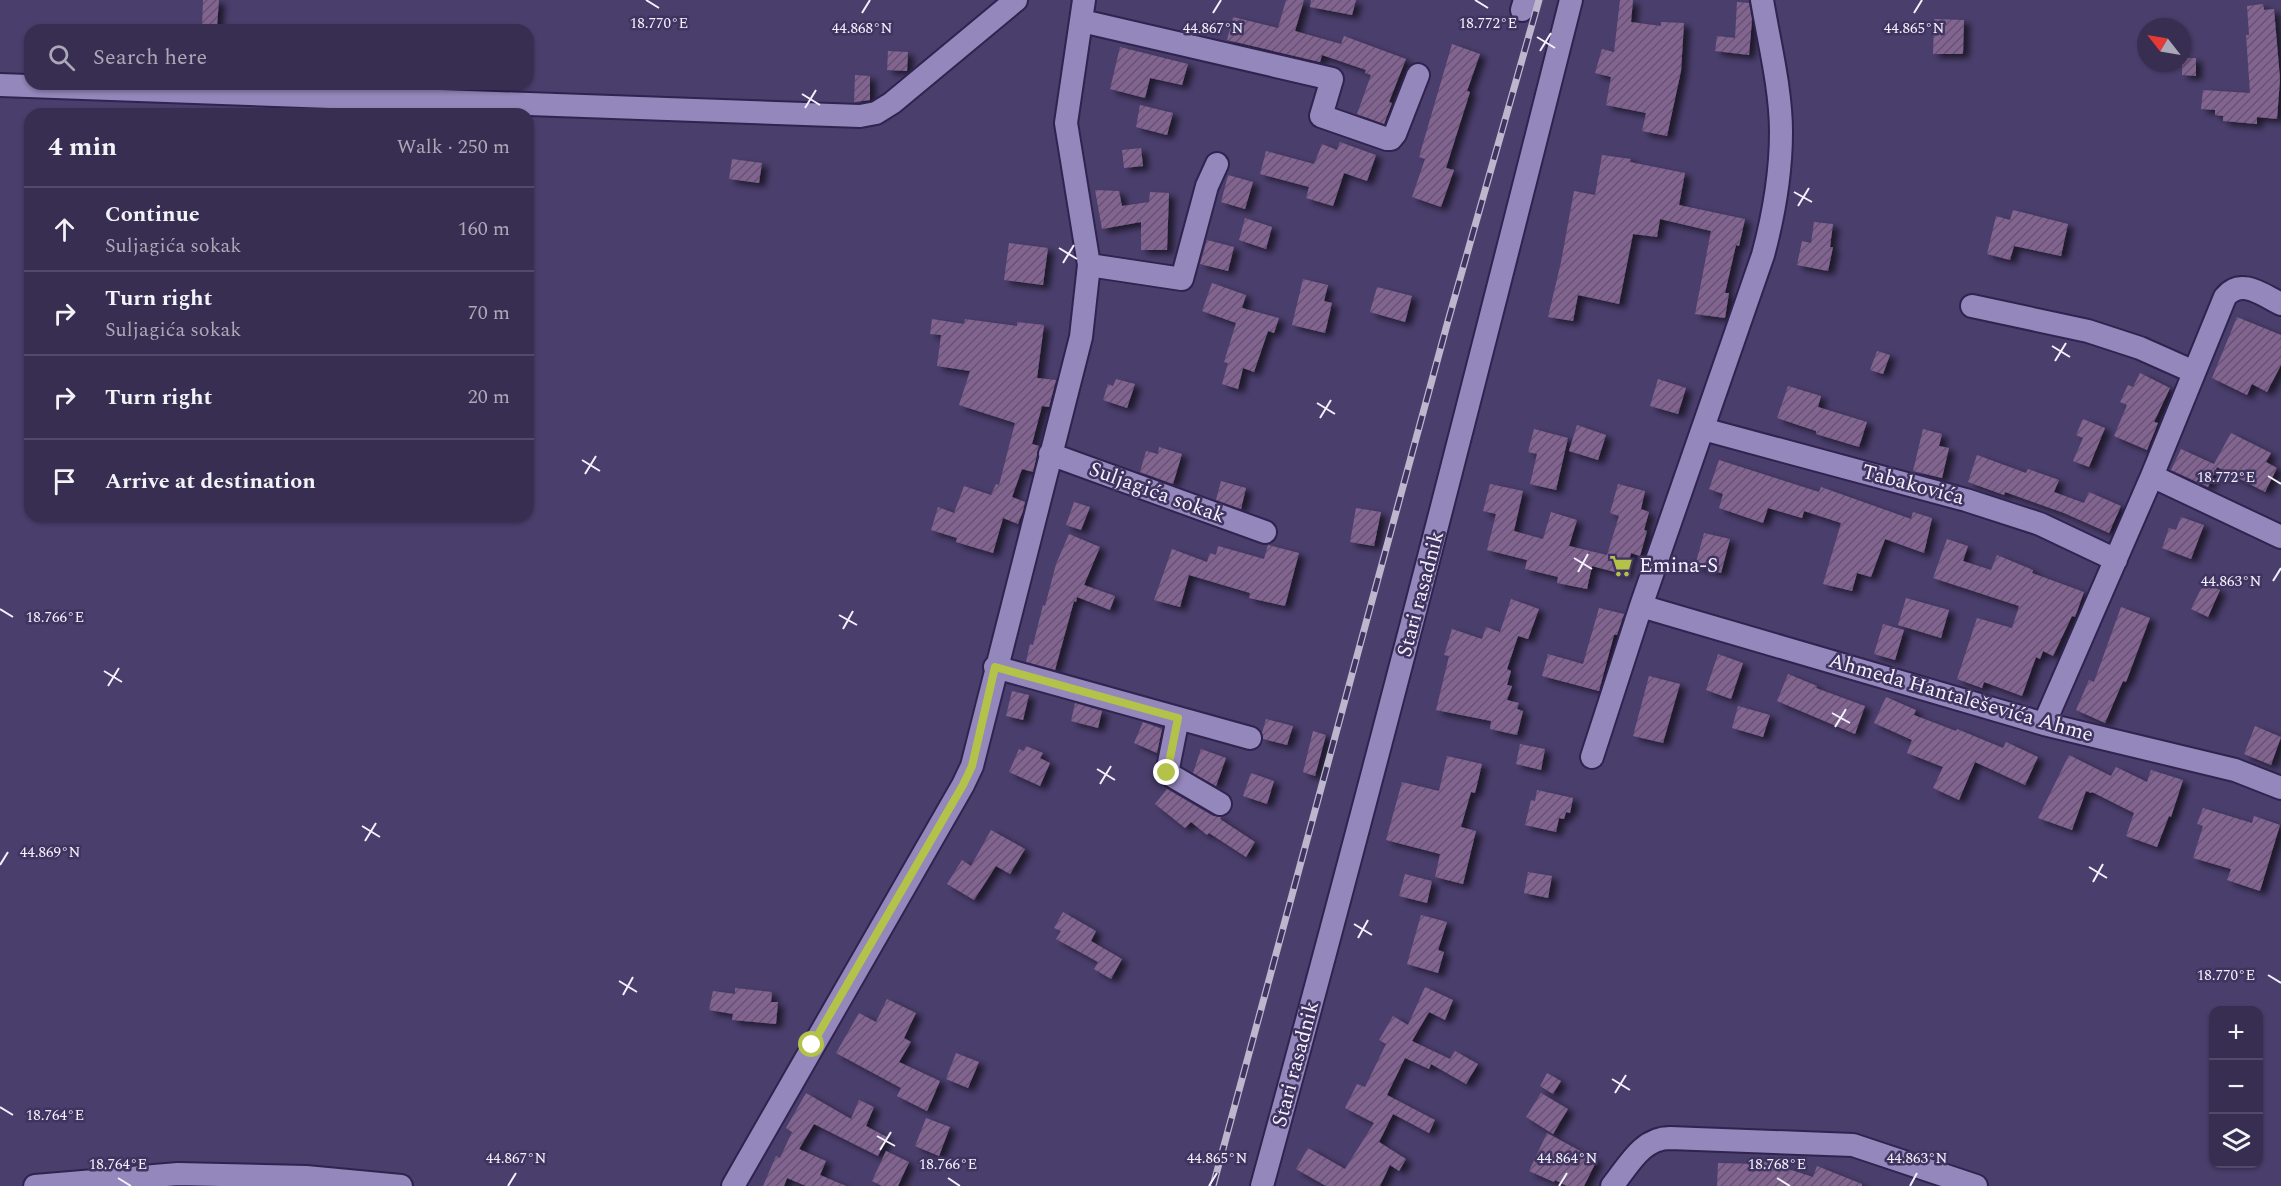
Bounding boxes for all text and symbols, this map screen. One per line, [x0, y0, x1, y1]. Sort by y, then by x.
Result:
text: 18.770°E [630, 12, 688, 35]
text: 18.772°E [1459, 12, 1517, 35]
text: 44.868°N [832, 17, 892, 40]
text: 44.867°N [1183, 17, 1243, 40]
text: 44.865°N [1884, 17, 1944, 40]
north arrow [2137, 18, 2191, 72]
search box [24, 24, 534, 90]
icon: search [45, 41, 78, 74]
text: Search here [93, 41, 207, 74]
text: 4 min [48, 127, 117, 167]
text: Walk · 250 m [397, 132, 510, 162]
text: Continue [105, 198, 200, 231]
icon: ahead [48, 213, 81, 246]
text: 160 m [458, 214, 510, 244]
text: Suljagića sokak [105, 231, 241, 261]
text: Turn right [105, 282, 212, 315]
icon: right [48, 297, 81, 330]
text: 70 m [468, 298, 510, 328]
text: Suljagića sokak [105, 315, 241, 345]
icon: right [48, 381, 81, 414]
text: Turn right [105, 381, 212, 414]
text: 20 m [468, 382, 510, 412]
street label: Suljagića sokak [1084, 453, 1230, 533]
street label: Tabakovića [1858, 456, 1969, 514]
icon: arrive [48, 465, 81, 498]
text: Arrive at destination [105, 465, 316, 498]
text: 18.772°E [2197, 466, 2255, 489]
street label: Stari rasadnik [1389, 527, 1453, 661]
place label: Emina-S [1639, 550, 1718, 582]
supermarket icon: Emina-S [1608, 553, 1634, 579]
text: 44.863°N [2201, 570, 2261, 593]
text: 18.766°E [26, 606, 84, 629]
street label: Ahmeda Hantaleševića Ahme [1825, 645, 2097, 751]
route end [1153, 759, 1179, 785]
text: 44.869°N [20, 841, 80, 864]
text: 18.770°E [2197, 964, 2255, 987]
street label: Stari rasadnik [1264, 997, 1328, 1131]
map controls [2209, 1006, 2263, 1168]
button: + [2209, 1006, 2263, 1060]
route start [798, 1031, 824, 1057]
button: − [2209, 1060, 2263, 1114]
text: 18.764°E [26, 1104, 84, 1127]
button: layers [2209, 1114, 2263, 1168]
text: 44.867°N [486, 1147, 546, 1170]
text: 44.865°N [1187, 1147, 1247, 1170]
text: 44.864°N [1537, 1147, 1597, 1170]
text: 44.863°N [1887, 1147, 1947, 1170]
text: 18.764°E [89, 1153, 147, 1176]
text: 18.766°E [919, 1153, 977, 1176]
text: 18.768°E [1748, 1153, 1806, 1176]

